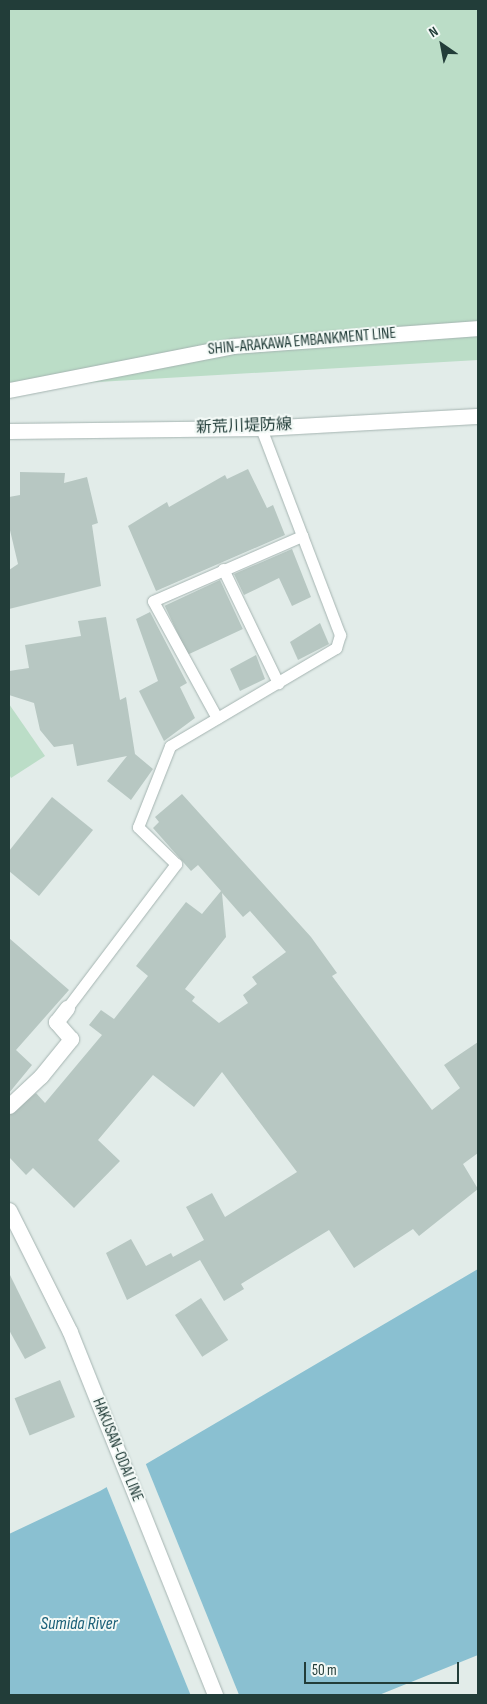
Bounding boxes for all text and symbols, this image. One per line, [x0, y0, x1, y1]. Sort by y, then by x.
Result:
north arrow [417, 20, 467, 70]
text: N [426, 23, 441, 41]
street label: SHIN-ARAKAWA EMBANKMENT LINE [207, 324, 397, 360]
street label: 新荒川堤防線 [196, 416, 292, 438]
street label: HAKUSAN-ODAI LINE [87, 1395, 147, 1505]
water label: Sumida River [40, 1613, 118, 1635]
scale bar [307, 1652, 462, 1684]
text: 50 m [312, 1661, 337, 1680]

